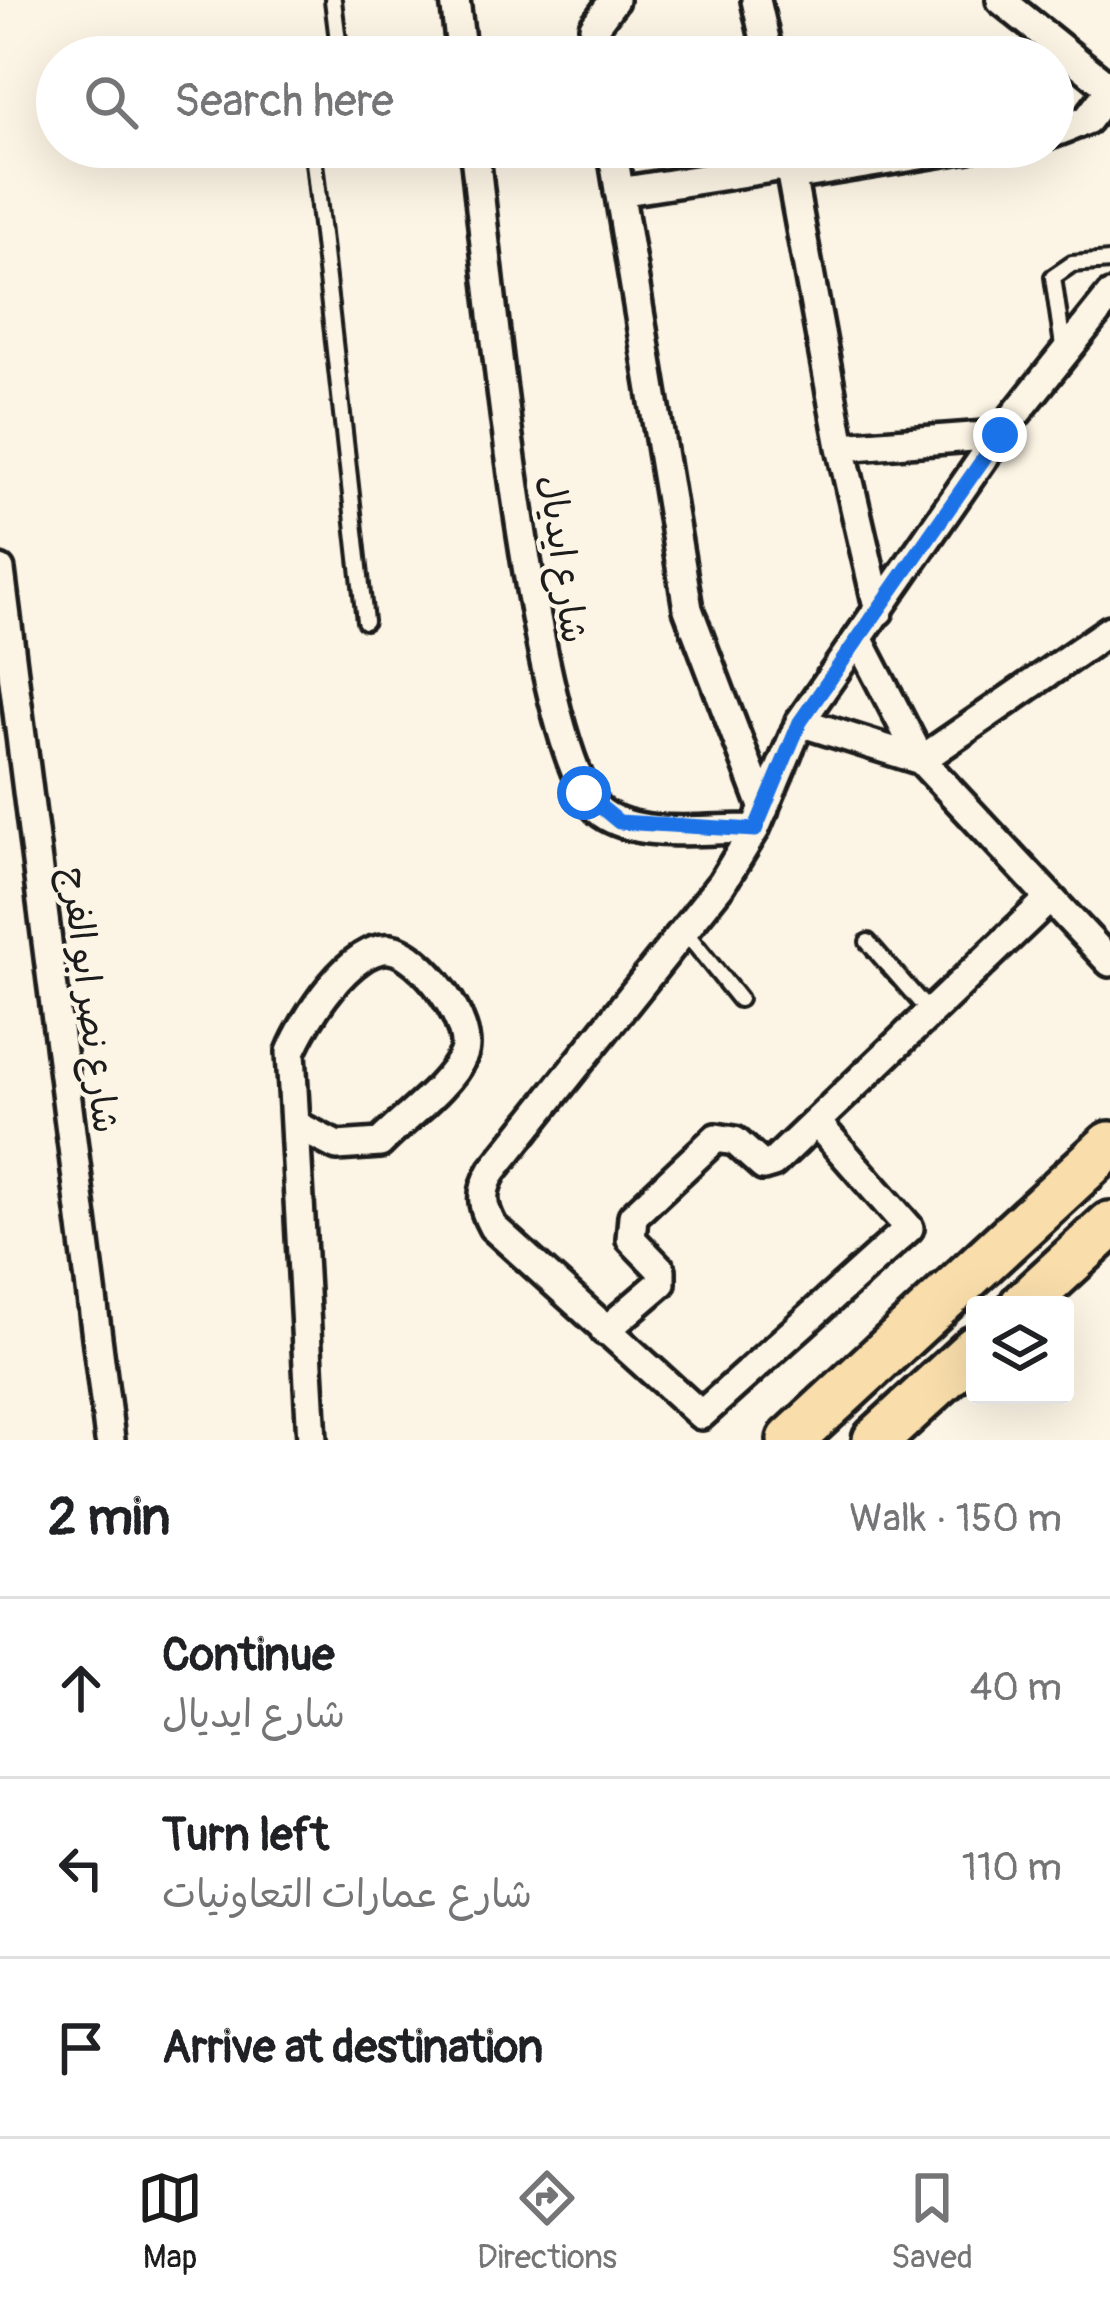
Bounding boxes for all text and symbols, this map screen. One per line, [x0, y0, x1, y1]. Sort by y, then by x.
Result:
search box [36, 36, 1074, 168]
icon: search [78, 69, 144, 135]
text: Search here [174, 74, 394, 130]
route end [973, 408, 1027, 462]
street label: شارع ايديال [526, 472, 597, 646]
route start [557, 766, 611, 820]
street label: شارع نصر ابو الفرج [49, 865, 128, 1136]
map controls [966, 1296, 1074, 1404]
button: layers [966, 1296, 1074, 1404]
text: 2 min [48, 1486, 170, 1550]
text: Walk · 150 m [849, 1494, 1062, 1543]
text: Continue [162, 1628, 335, 1684]
icon: ahead [48, 1655, 114, 1721]
text: 40 m [970, 1663, 1062, 1712]
text: شارع ايديال [162, 1690, 345, 1739]
text: Turn left [162, 1808, 329, 1864]
icon: left [48, 1835, 114, 1901]
text: 110 m [962, 1843, 1062, 1892]
text: شارع عمارات التعاونيات [162, 1870, 532, 1919]
icon: arrive [48, 2015, 114, 2081]
text: Arrive at destination [162, 2020, 543, 2076]
tab: Map [137, 2165, 203, 2278]
tab: Directions [477, 2165, 617, 2278]
tab: Saved [891, 2165, 973, 2278]

